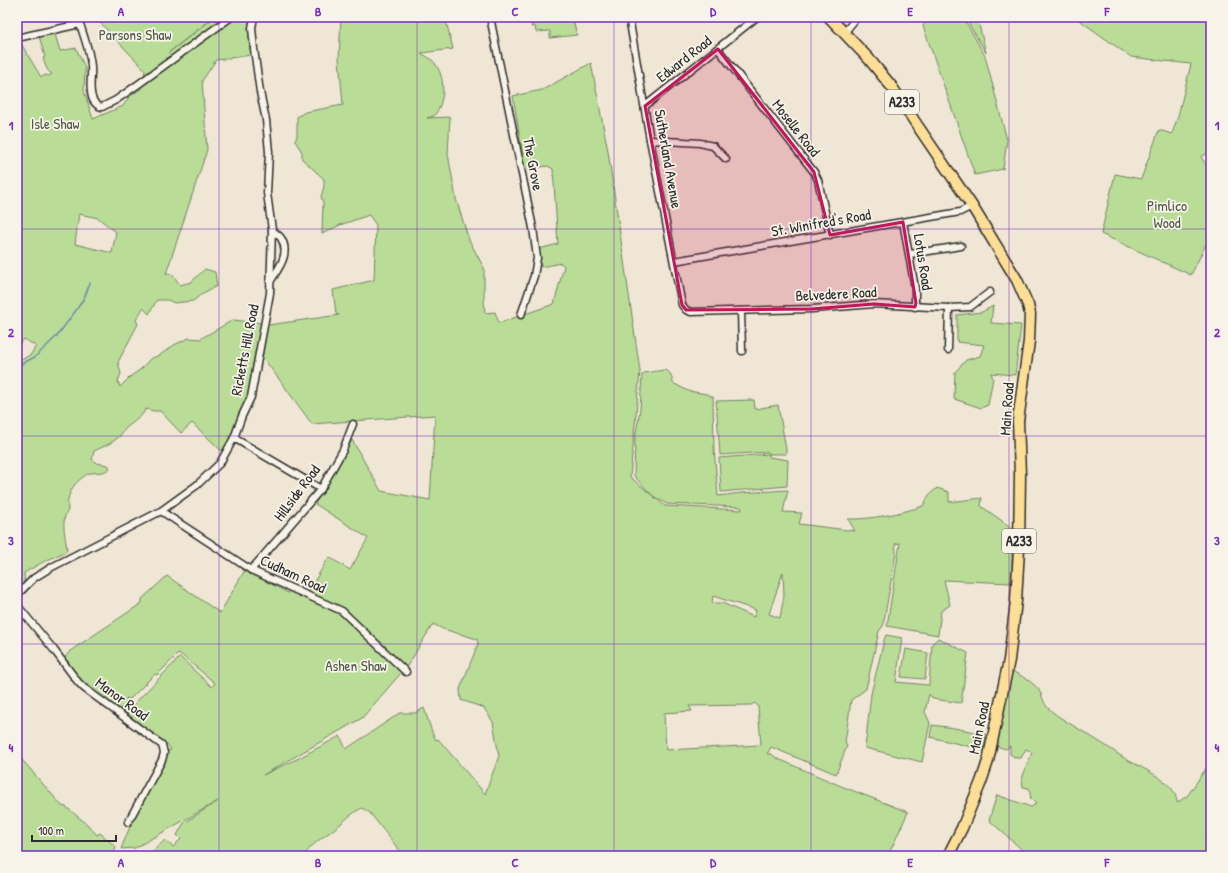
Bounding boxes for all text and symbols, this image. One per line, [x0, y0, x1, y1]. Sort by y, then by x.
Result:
text: A [118, 2, 125, 20]
text: B [315, 2, 322, 20]
text: C [511, 2, 519, 20]
text: D [710, 2, 717, 20]
text: E [907, 2, 913, 20]
text: F [1104, 2, 1111, 20]
park label: Parsons Shaw [99, 24, 171, 45]
street label: Edward Road [652, 30, 716, 87]
road number: A233 [885, 90, 919, 114]
street label: Moselle Road [767, 95, 825, 161]
street label: Sutherland Avenue [649, 108, 688, 210]
park label: Isle Shaw [31, 113, 79, 134]
text: 1 [9, 116, 14, 134]
text: 1 [1215, 116, 1220, 134]
street label: The Grove [518, 136, 549, 192]
park label: Pimlico Wood [1147, 195, 1187, 233]
street label: St. Winifred's Road [770, 203, 872, 242]
street label: Lotus Road [909, 232, 938, 292]
street label: Belvedere Road [795, 281, 877, 306]
street label: Ricketts Hill Road [225, 302, 264, 397]
text: 2 [8, 323, 15, 341]
text: 2 [1214, 323, 1221, 341]
street label: Main Road [994, 382, 1019, 436]
street label: Hillside Road [268, 460, 325, 525]
road number: A233 [1002, 529, 1036, 553]
text: 3 [8, 531, 14, 549]
text: 3 [1214, 531, 1220, 549]
street label: Cudham Road [257, 549, 330, 598]
park label: Ashen Shaw [325, 655, 387, 676]
street label: Manor Road [91, 672, 153, 725]
street label: Main Road [963, 700, 994, 756]
text: 4 [9, 738, 14, 756]
text: 4 [1215, 738, 1220, 756]
scale bar [32, 817, 116, 843]
text: 100 m [38, 822, 64, 839]
text: A [118, 853, 125, 871]
text: B [315, 853, 322, 871]
text: C [511, 853, 519, 871]
text: D [710, 853, 717, 871]
text: E [907, 853, 913, 871]
text: F [1104, 853, 1111, 871]

